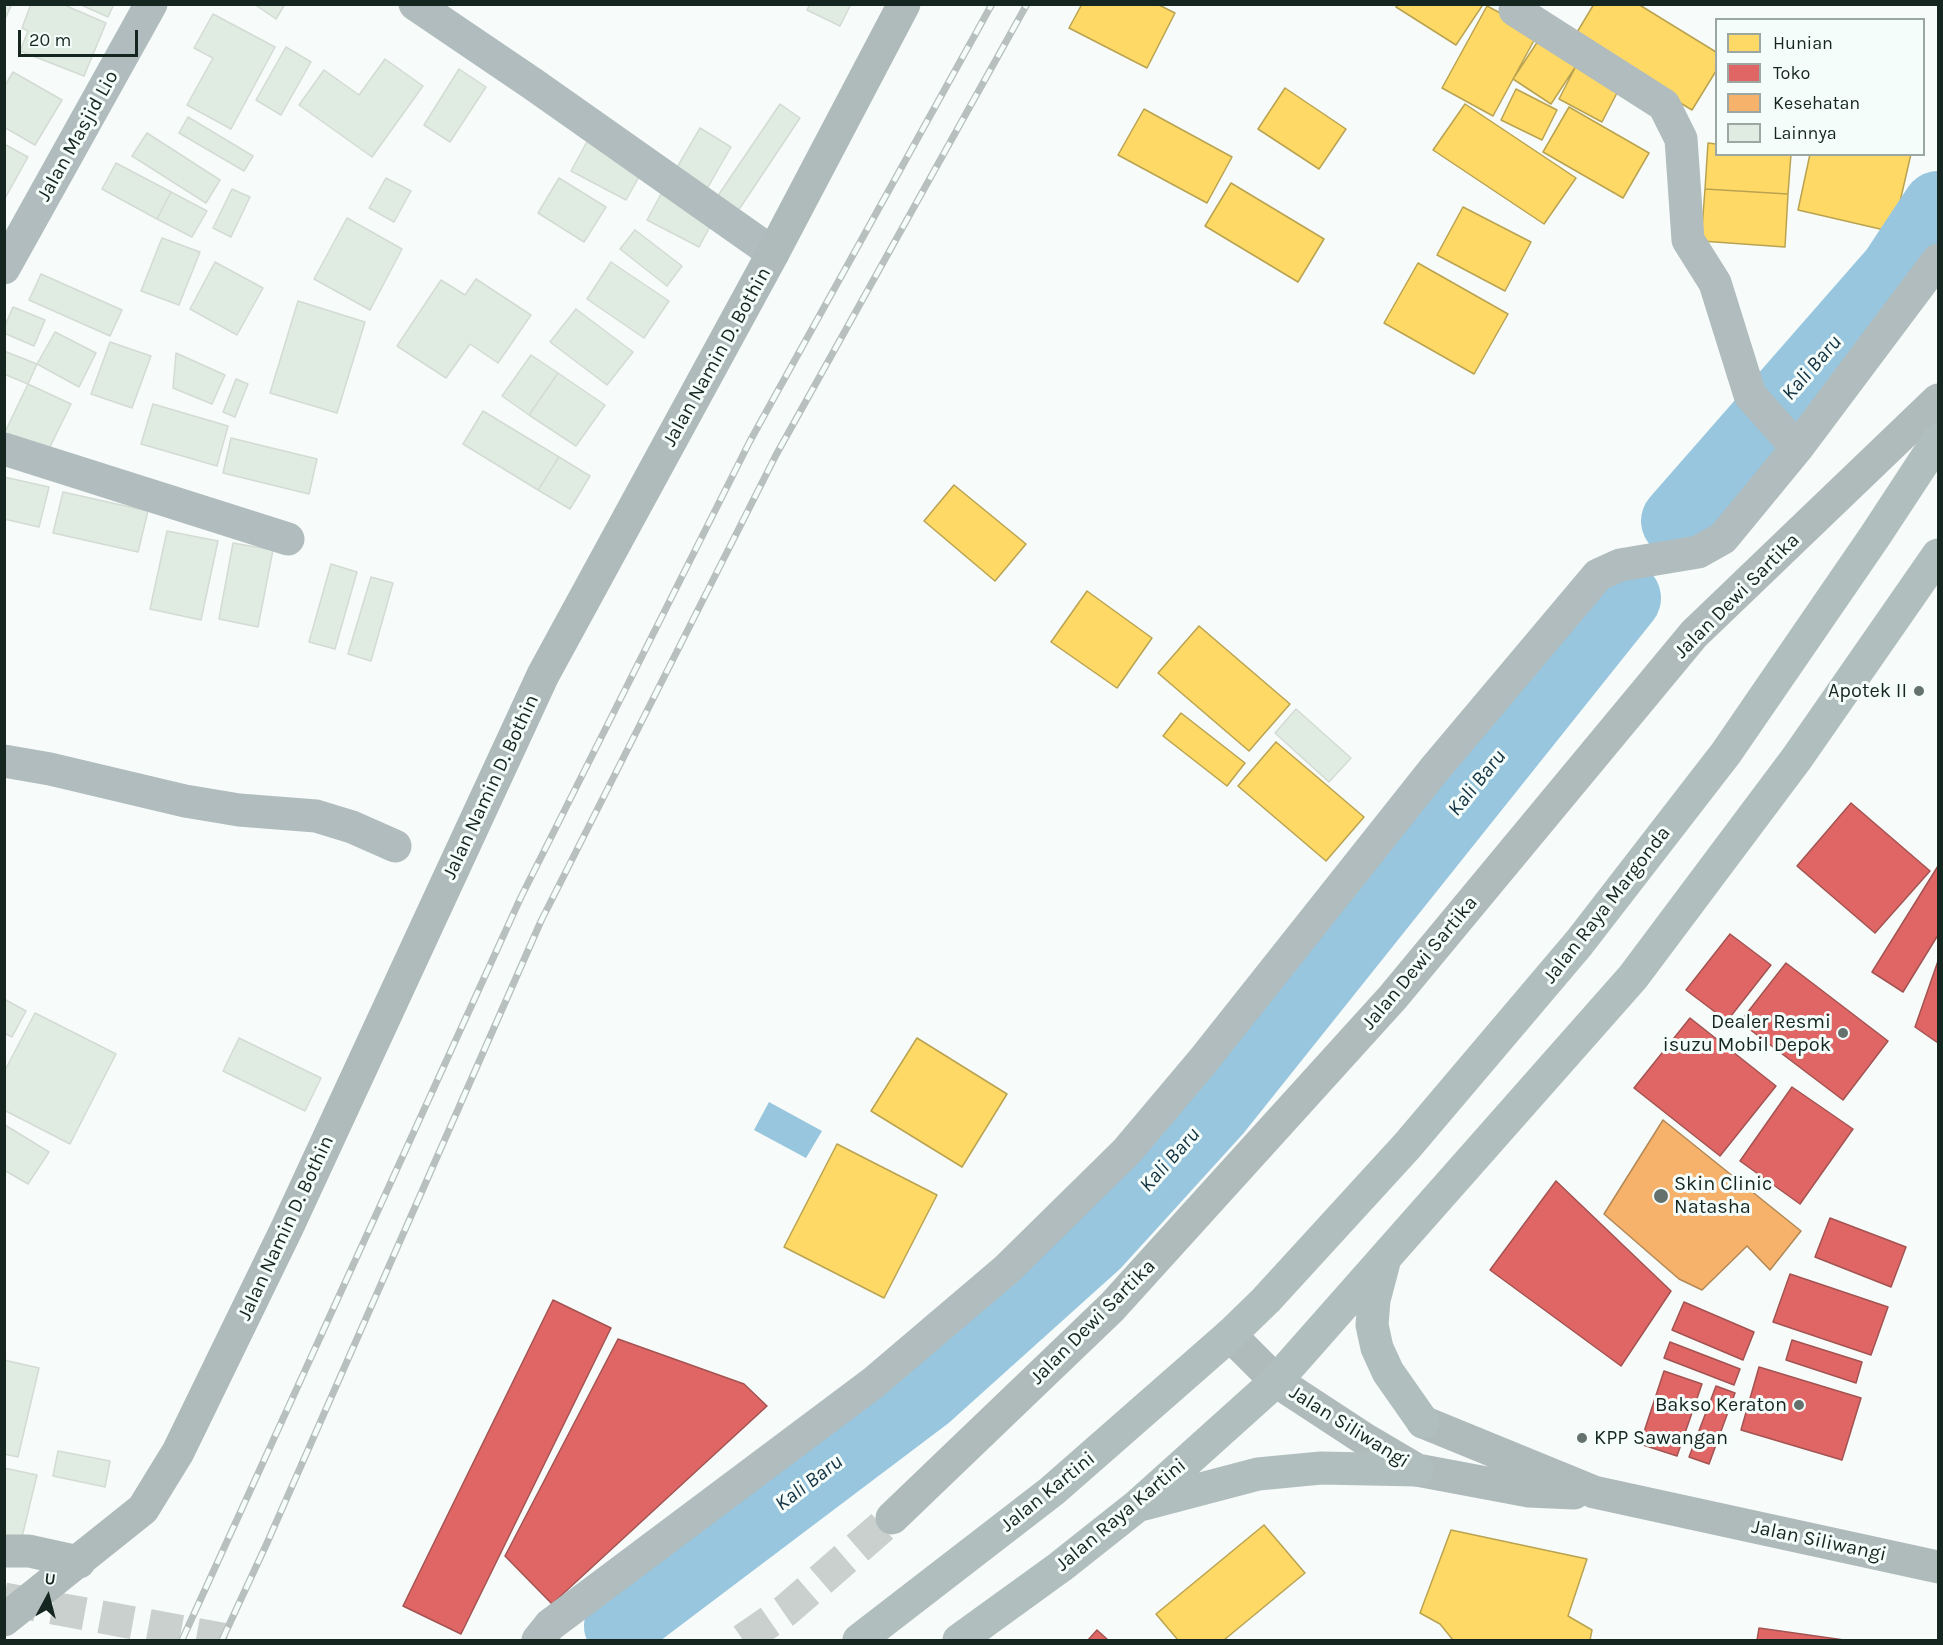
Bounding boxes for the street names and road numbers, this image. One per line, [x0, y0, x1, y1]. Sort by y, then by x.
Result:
street label: Jalan Masjid Lio [32, 66, 124, 206]
street label: Jalan Namin D. Bothin [658, 263, 776, 451]
street label: Jalan Dewi Sartika [1669, 528, 1805, 664]
street label: Jalan Namin D. Bothin [438, 691, 544, 883]
street label: Jalan Raya Margonda [1538, 822, 1676, 988]
street label: Jalan Dewi Sartika [1357, 891, 1483, 1035]
street label: Jalan Namin D. Bothin [233, 1132, 339, 1324]
street label: Jalan Dewi Sartika [1025, 1254, 1161, 1390]
street label: Jalan Siliwangi [1285, 1381, 1413, 1473]
street label: Jalan Kartini [996, 1447, 1100, 1537]
street label: Jalan Raya Kartini [1051, 1454, 1191, 1576]
street label: Jalan Siliwangi [1750, 1515, 1888, 1567]

